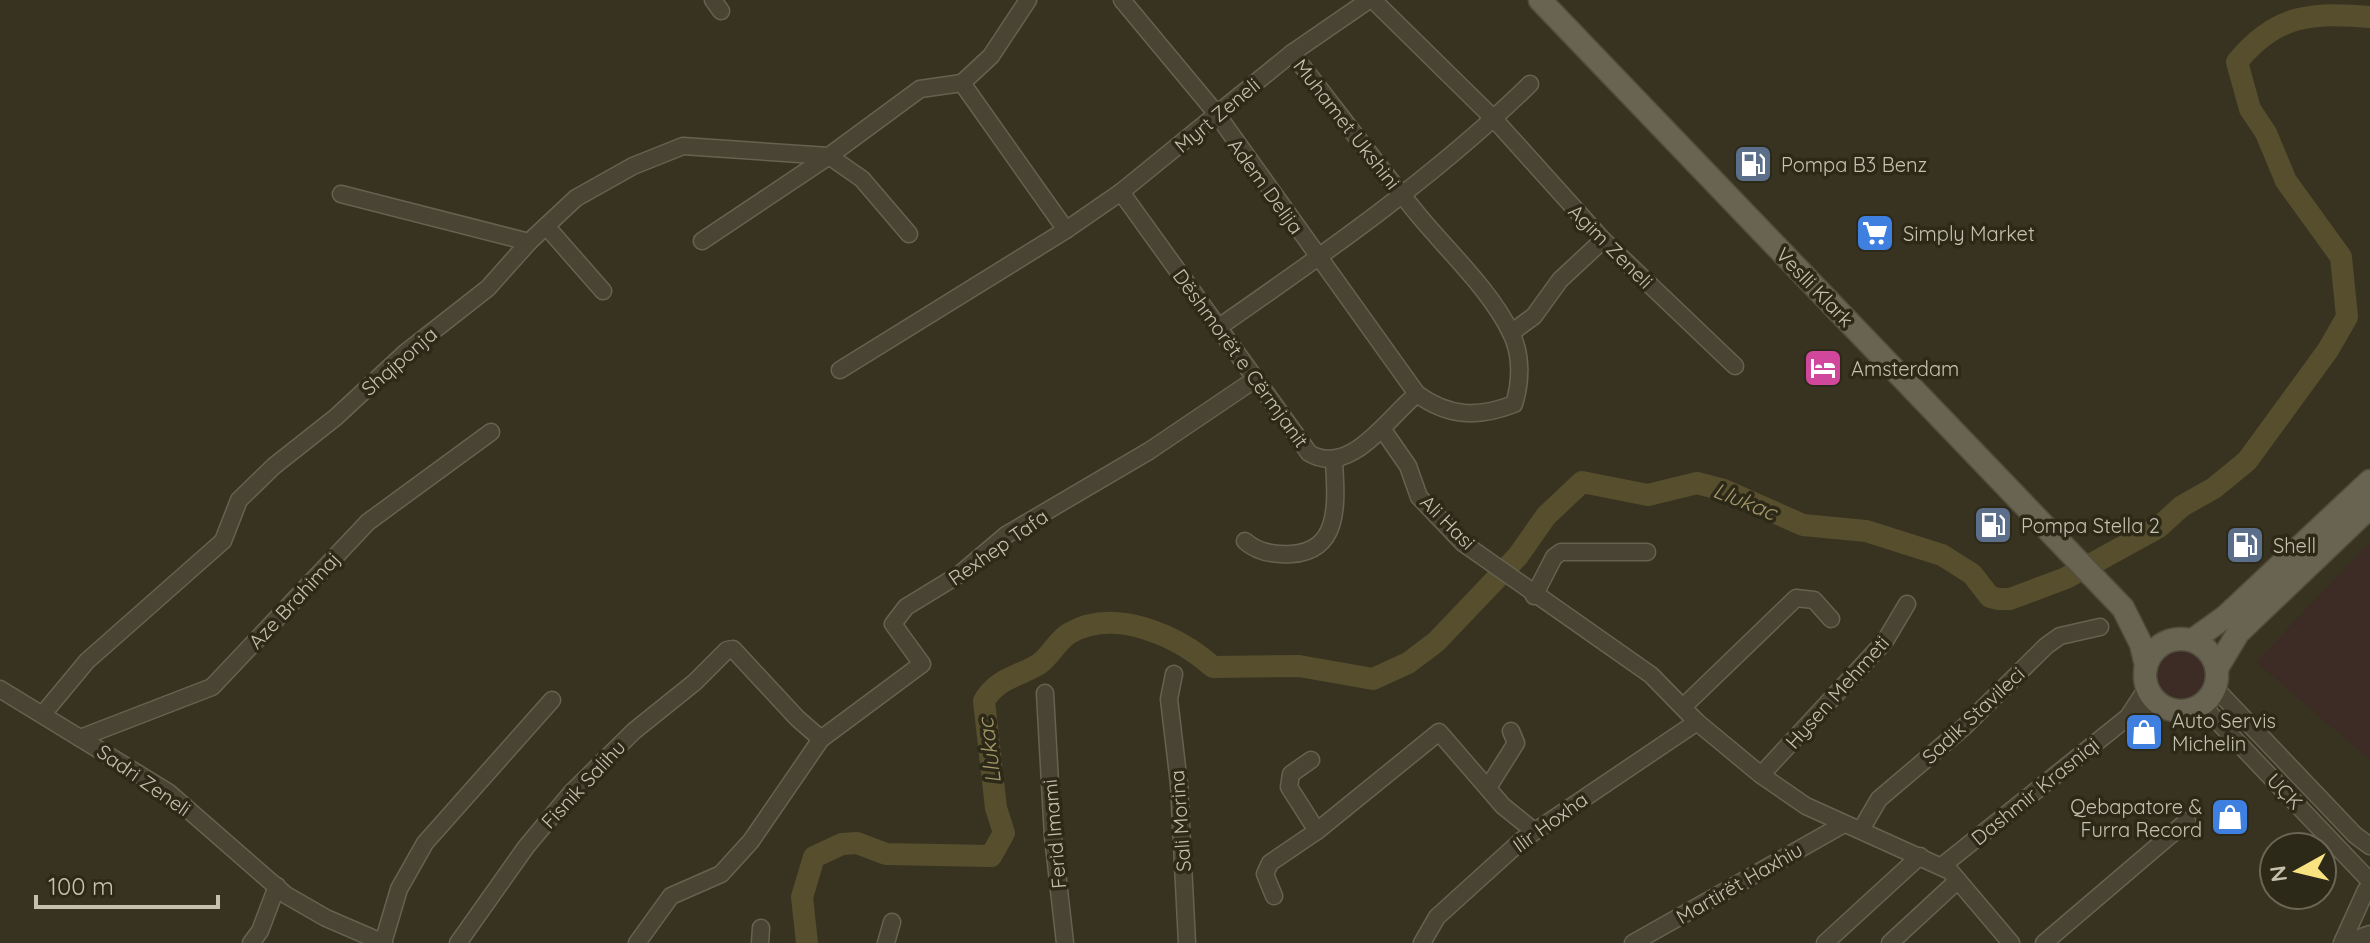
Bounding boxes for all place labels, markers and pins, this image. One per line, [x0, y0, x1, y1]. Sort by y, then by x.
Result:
fuel station icon: Pompa B3 Benz [1732, 143, 1774, 185]
place label: Pompa B3 Benz [1781, 152, 1927, 177]
supermarket icon: Simply Market [1854, 212, 1896, 254]
place label: Simply Market [1903, 221, 2035, 246]
hotel icon: Amsterdam [1802, 347, 1844, 389]
place label: Amsterdam [1851, 356, 1959, 381]
fuel station icon: Pompa Stella 2 [1972, 504, 2014, 546]
place label: Pompa Stella 2 [2021, 513, 2160, 538]
fuel station icon: Shell [2224, 524, 2266, 566]
place label: Shell [2273, 533, 2316, 558]
place label: Auto Servis Michelin [2172, 708, 2276, 756]
shop icon: Auto Servis Michelin [2123, 711, 2165, 753]
place label: Qebapatore & Furra Record [2070, 794, 2202, 842]
shop icon: Qebapatore & Furra Record [2209, 796, 2251, 838]

